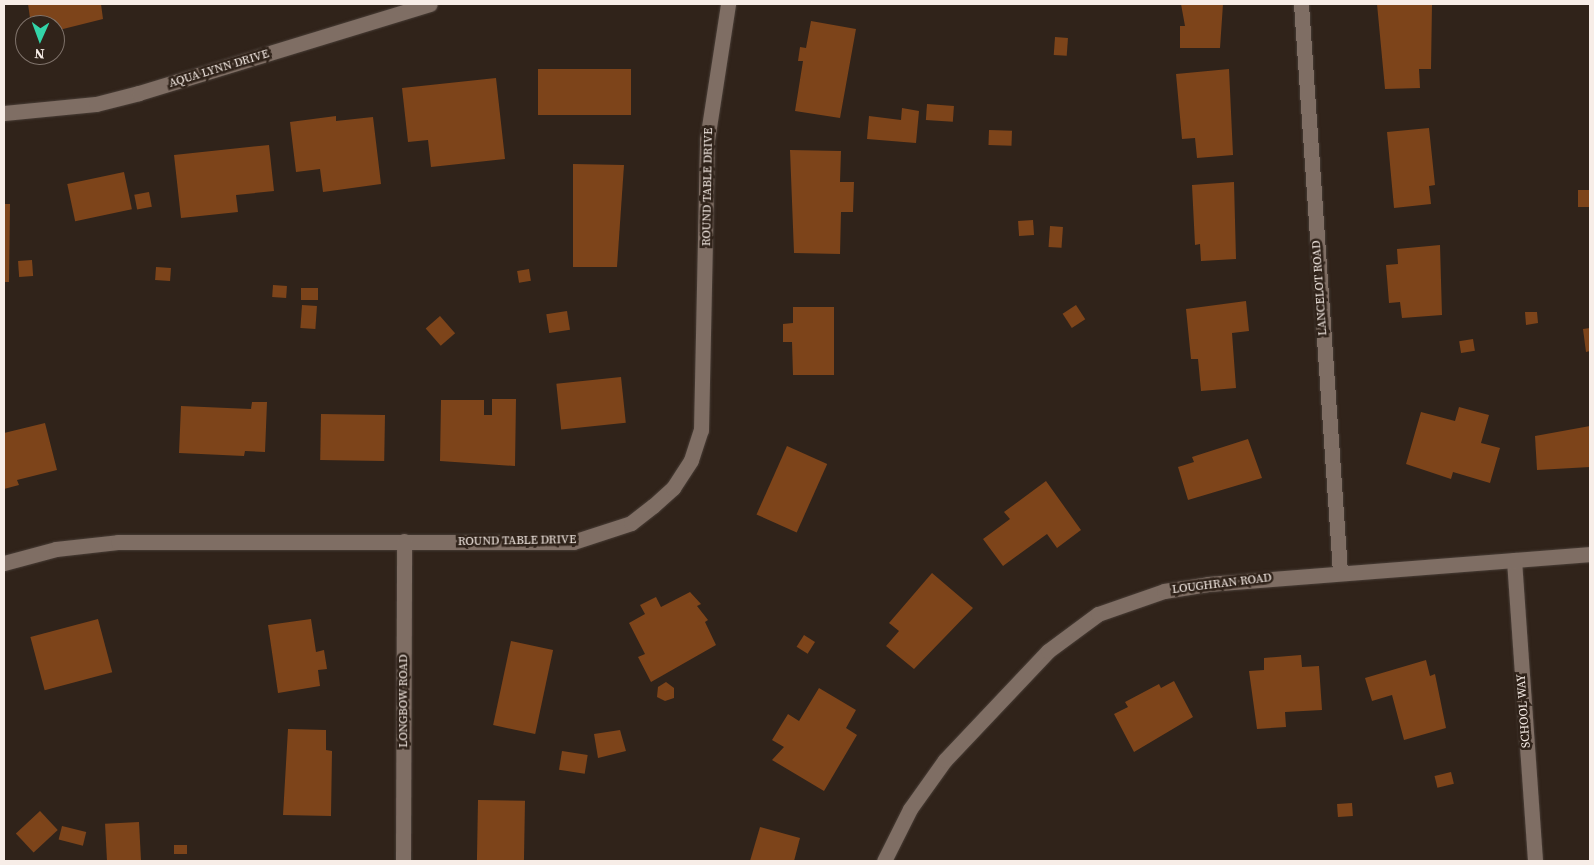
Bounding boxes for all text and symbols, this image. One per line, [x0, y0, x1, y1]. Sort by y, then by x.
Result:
north arrow [15, 15, 65, 65]
text: N [34, 44, 45, 64]
street label: AQUA LYNN DRIVE [167, 47, 271, 91]
street label: ROUND TABLE DRIVE [700, 128, 716, 246]
street label: LANCELOT ROAD [1309, 240, 1331, 336]
street label: ROUND TABLE DRIVE [458, 533, 576, 549]
street label: LOUGHRAN ROAD [1171, 571, 1273, 597]
street label: LONGBOW ROAD [397, 654, 411, 748]
street label: SCHOOL WAY [1514, 673, 1534, 749]

